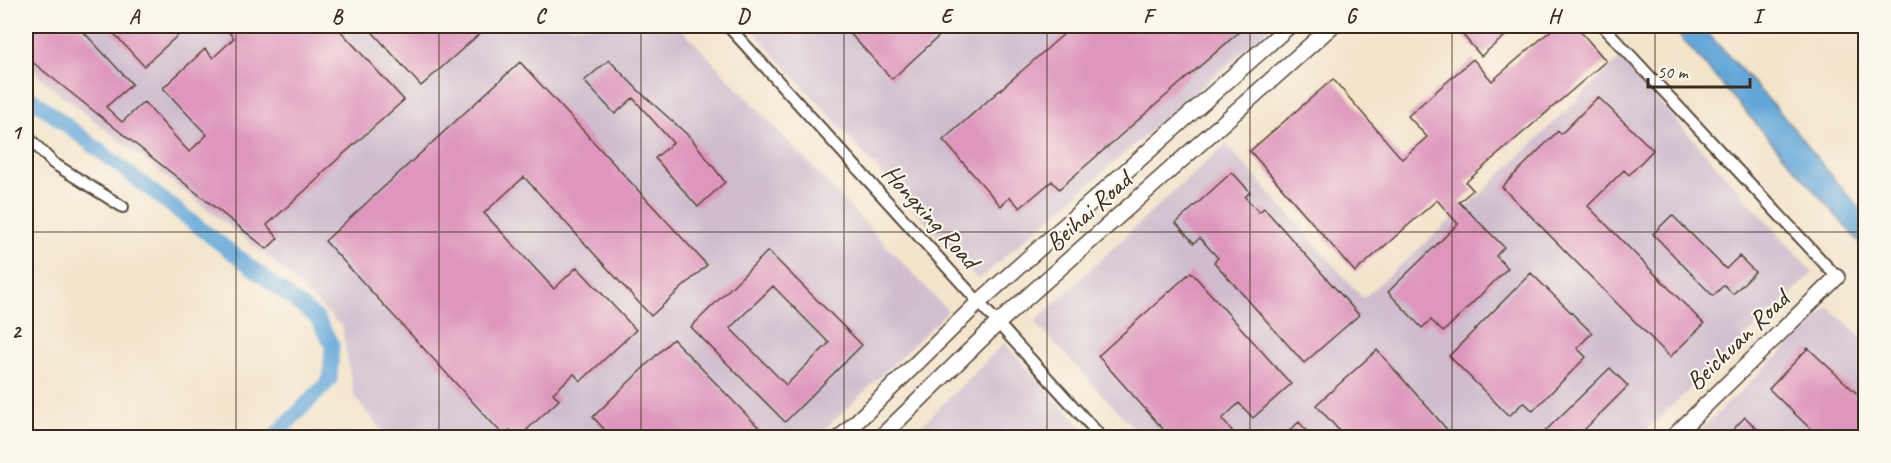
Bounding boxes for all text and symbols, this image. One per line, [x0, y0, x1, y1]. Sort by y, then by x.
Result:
text: A [129, 4, 141, 29]
text: B [332, 4, 344, 29]
text: C [535, 4, 547, 29]
text: D [737, 4, 751, 29]
text: E [941, 4, 955, 29]
text: F [1143, 4, 1157, 29]
text: G [1346, 4, 1359, 29]
text: H [1548, 4, 1563, 29]
text: I [1753, 4, 1766, 29]
scale bar [1648, 51, 1750, 89]
text: 50 m [1657, 61, 1690, 83]
text: 1 [12, 120, 23, 145]
street label: Hongxing Road [875, 157, 989, 279]
street label: Beihai Road [1038, 162, 1141, 259]
street label: Beichuan Road [1679, 281, 1798, 398]
text: 2 [12, 319, 23, 344]

